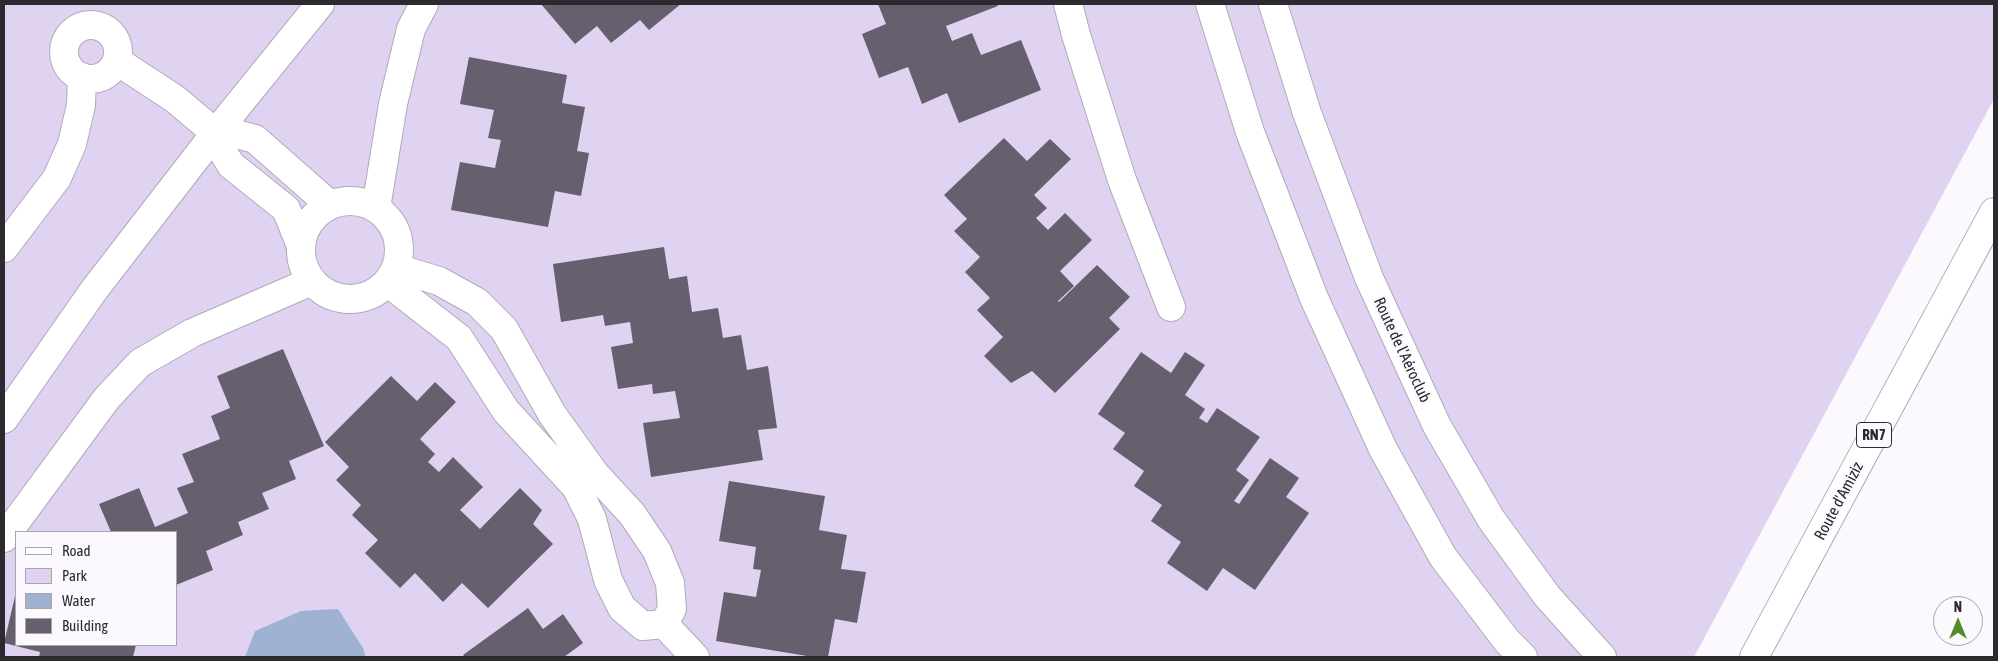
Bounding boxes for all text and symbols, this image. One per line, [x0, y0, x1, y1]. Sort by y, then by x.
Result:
street label: Route de l’Aéroclub [1369, 294, 1435, 406]
road number: RN7 [1856, 422, 1892, 448]
street label: Route d'Amiziz [1810, 459, 1868, 543]
legend [15, 531, 178, 646]
text: Road [62, 542, 91, 559]
text: Park [62, 567, 87, 584]
text: Water [62, 592, 95, 609]
north arrow [1933, 596, 1983, 646]
text: N [1954, 599, 1962, 615]
text: Building [62, 617, 108, 634]

